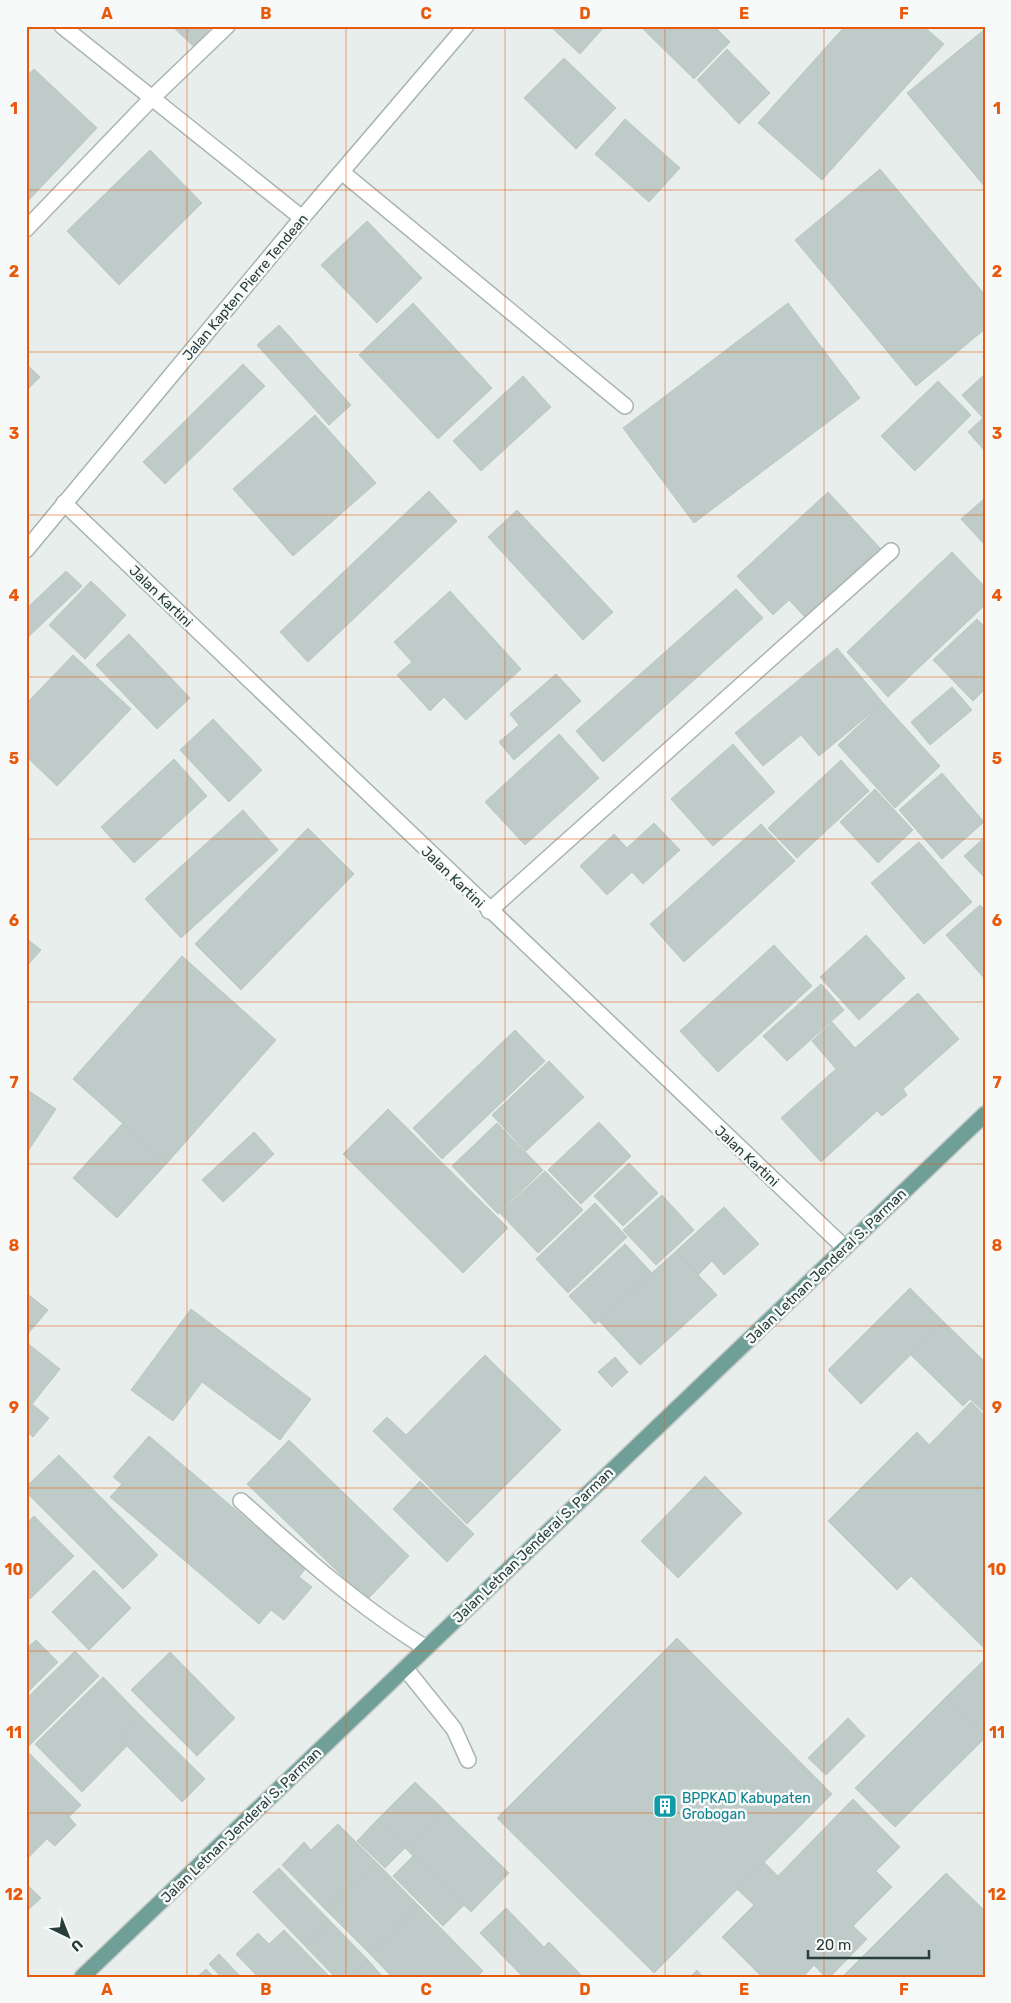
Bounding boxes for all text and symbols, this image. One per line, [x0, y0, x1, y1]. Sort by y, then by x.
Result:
text: A [101, 4, 113, 23]
text: B [260, 4, 272, 23]
text: C [420, 4, 432, 23]
text: D [579, 4, 591, 23]
text: E [739, 4, 749, 23]
text: F [899, 4, 909, 23]
text: 1 [10, 99, 18, 118]
text: 1 [993, 99, 1001, 118]
street label: Jalan Kapten Pierre Tendean [179, 211, 312, 364]
text: 2 [9, 262, 19, 281]
text: 2 [992, 262, 1002, 281]
text: 3 [9, 424, 19, 443]
text: 3 [992, 424, 1002, 443]
street label: Jalan Kartini [125, 562, 196, 631]
text: 4 [9, 586, 20, 605]
text: 4 [992, 586, 1003, 605]
text: 5 [9, 749, 19, 768]
text: 5 [992, 749, 1002, 768]
street label: Jalan Kartini [417, 843, 488, 912]
text: 6 [9, 911, 19, 930]
text: 6 [992, 911, 1002, 930]
text: 7 [9, 1073, 19, 1092]
text: 7 [992, 1073, 1002, 1092]
street label: Jalan Kartini [711, 1122, 782, 1190]
street label: Jalan Letnan Jenderal S. Parman [743, 1185, 910, 1348]
text: 8 [9, 1236, 20, 1255]
text: 8 [992, 1236, 1003, 1255]
text: 9 [9, 1398, 19, 1417]
text: 9 [992, 1398, 1002, 1417]
street label: Jalan Letnan Jenderal S. Parman [450, 1464, 617, 1627]
text: 10 [5, 1560, 24, 1579]
text: 10 [988, 1560, 1007, 1579]
text: 11 [6, 1723, 22, 1742]
text: 11 [989, 1723, 1005, 1742]
street label: Jalan Letnan Jenderal S. Parman [158, 1744, 325, 1907]
place label: BPPKAD Kabupaten Grobogan [682, 1790, 811, 1823]
building icon: BPPKAD Kabupaten Grobogan [652, 1793, 678, 1819]
text: 12 [5, 1885, 23, 1904]
text: 12 [988, 1885, 1006, 1904]
north arrow [42, 1910, 92, 1960]
scale bar [808, 1928, 930, 1960]
text: U [67, 1935, 86, 1955]
text: 20 m [816, 1936, 851, 1954]
text: A [101, 1980, 113, 1999]
text: B [260, 1980, 272, 1999]
text: C [420, 1980, 432, 1999]
text: D [579, 1980, 591, 1999]
text: E [739, 1980, 749, 1999]
text: F [899, 1980, 909, 1999]

